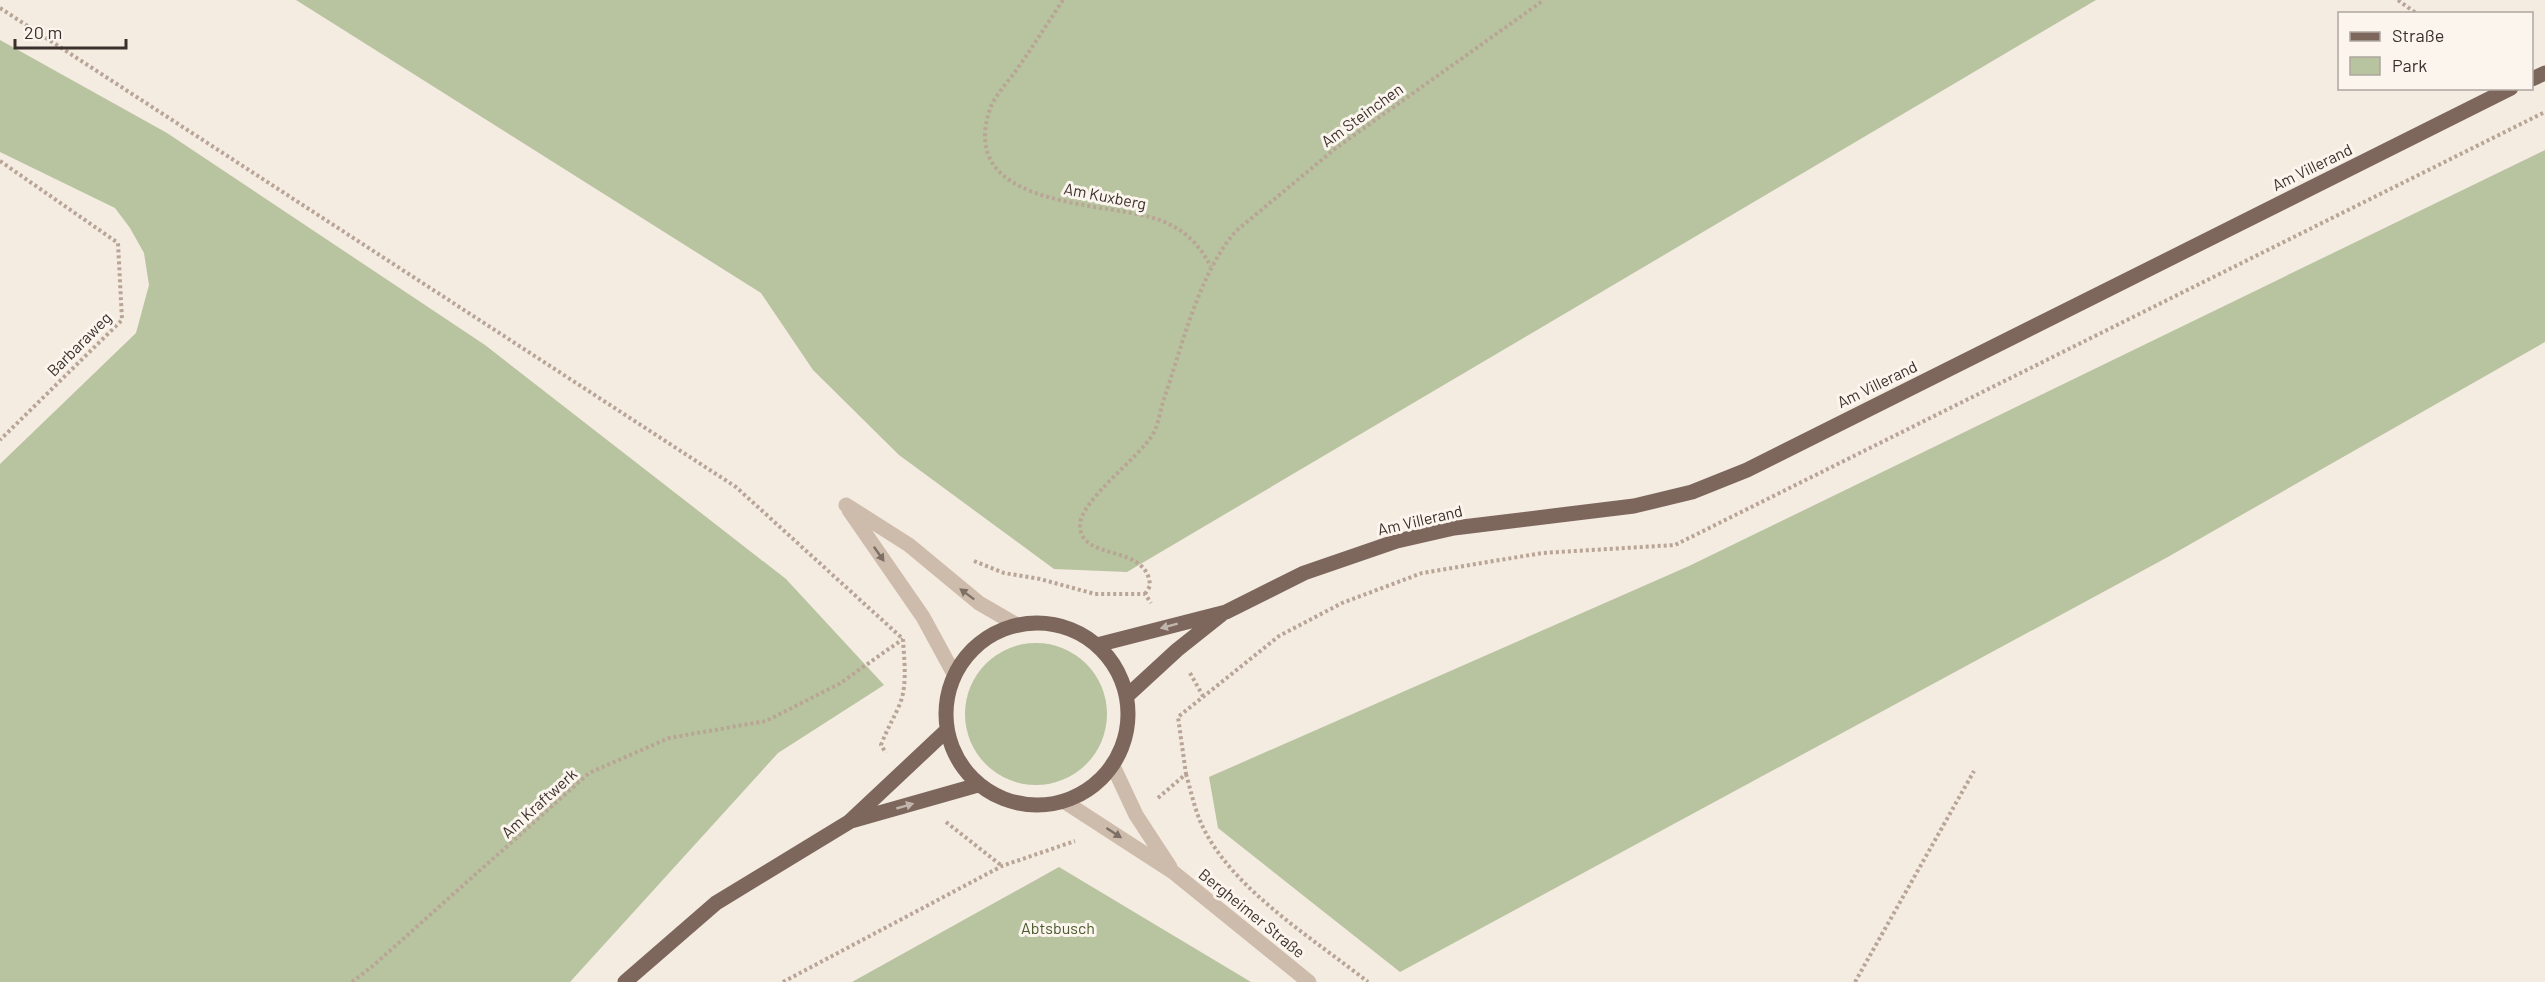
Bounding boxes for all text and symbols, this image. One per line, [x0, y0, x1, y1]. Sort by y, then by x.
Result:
scale bar [15, 12, 126, 50]
legend [2338, 12, 2533, 90]
text: 20 m [24, 21, 62, 43]
text: Straße [2392, 24, 2444, 46]
text: Park [2392, 54, 2427, 76]
street label: Am Steinchen [1317, 79, 1406, 151]
street label: Am Villerand [2269, 139, 2355, 194]
street label: Am Kuxberg [1062, 178, 1148, 213]
street label: Barbaraweg [43, 308, 115, 380]
street label: Am Villerand [1834, 356, 1920, 411]
street label: Am Villerand [1375, 500, 1464, 539]
one-way arrow [873, 545, 885, 561]
one-way arrow [959, 588, 975, 600]
one-way arrow [1160, 622, 1178, 632]
street label: Am Kraftwerk [497, 764, 580, 841]
one-way arrow [896, 801, 914, 810]
one-way arrow [1106, 828, 1123, 839]
street label: Bergheimer Straße [1195, 864, 1309, 961]
park label: Abtsbusch [1021, 918, 1095, 937]

